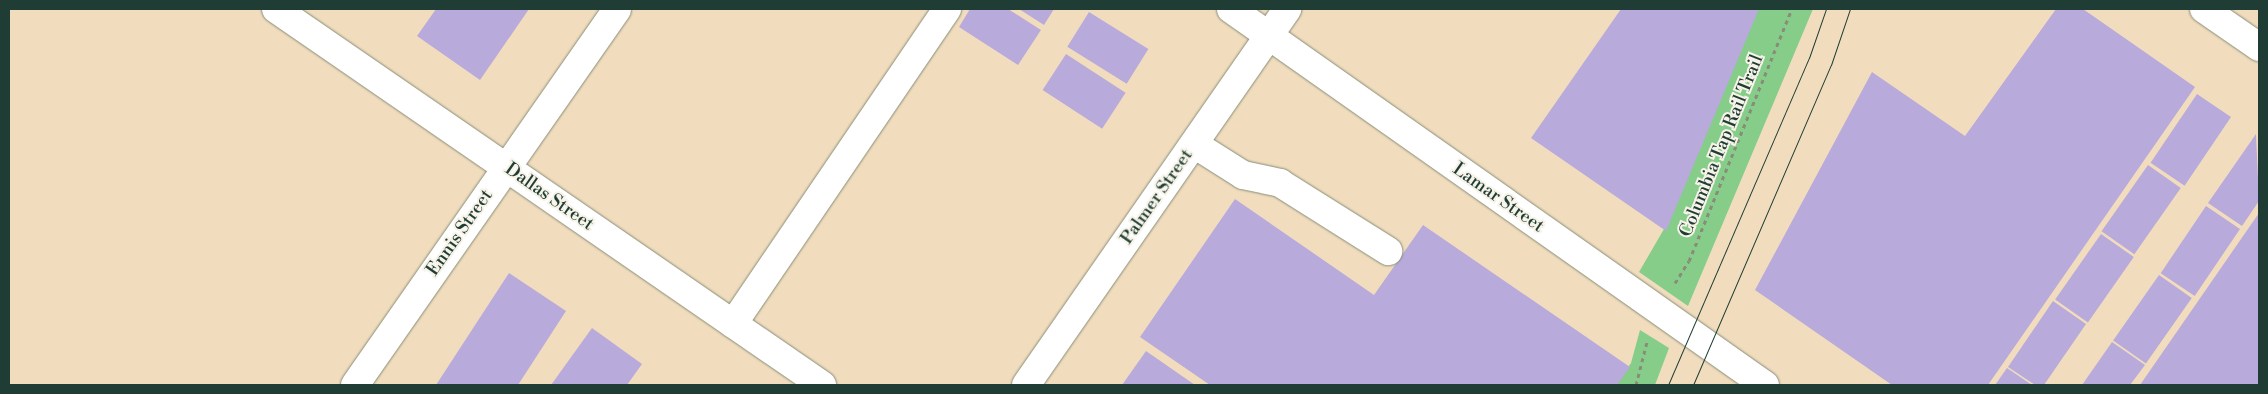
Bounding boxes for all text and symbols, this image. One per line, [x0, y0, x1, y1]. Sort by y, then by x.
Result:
street label: Columbia Tap Rail Trail [1676, 52, 1768, 240]
street label: Palmer Street [1116, 145, 1198, 249]
street label: Dallas Street [500, 159, 598, 235]
street label: Lamar Street [1448, 159, 1548, 237]
street label: Ennis Street [422, 186, 498, 280]

